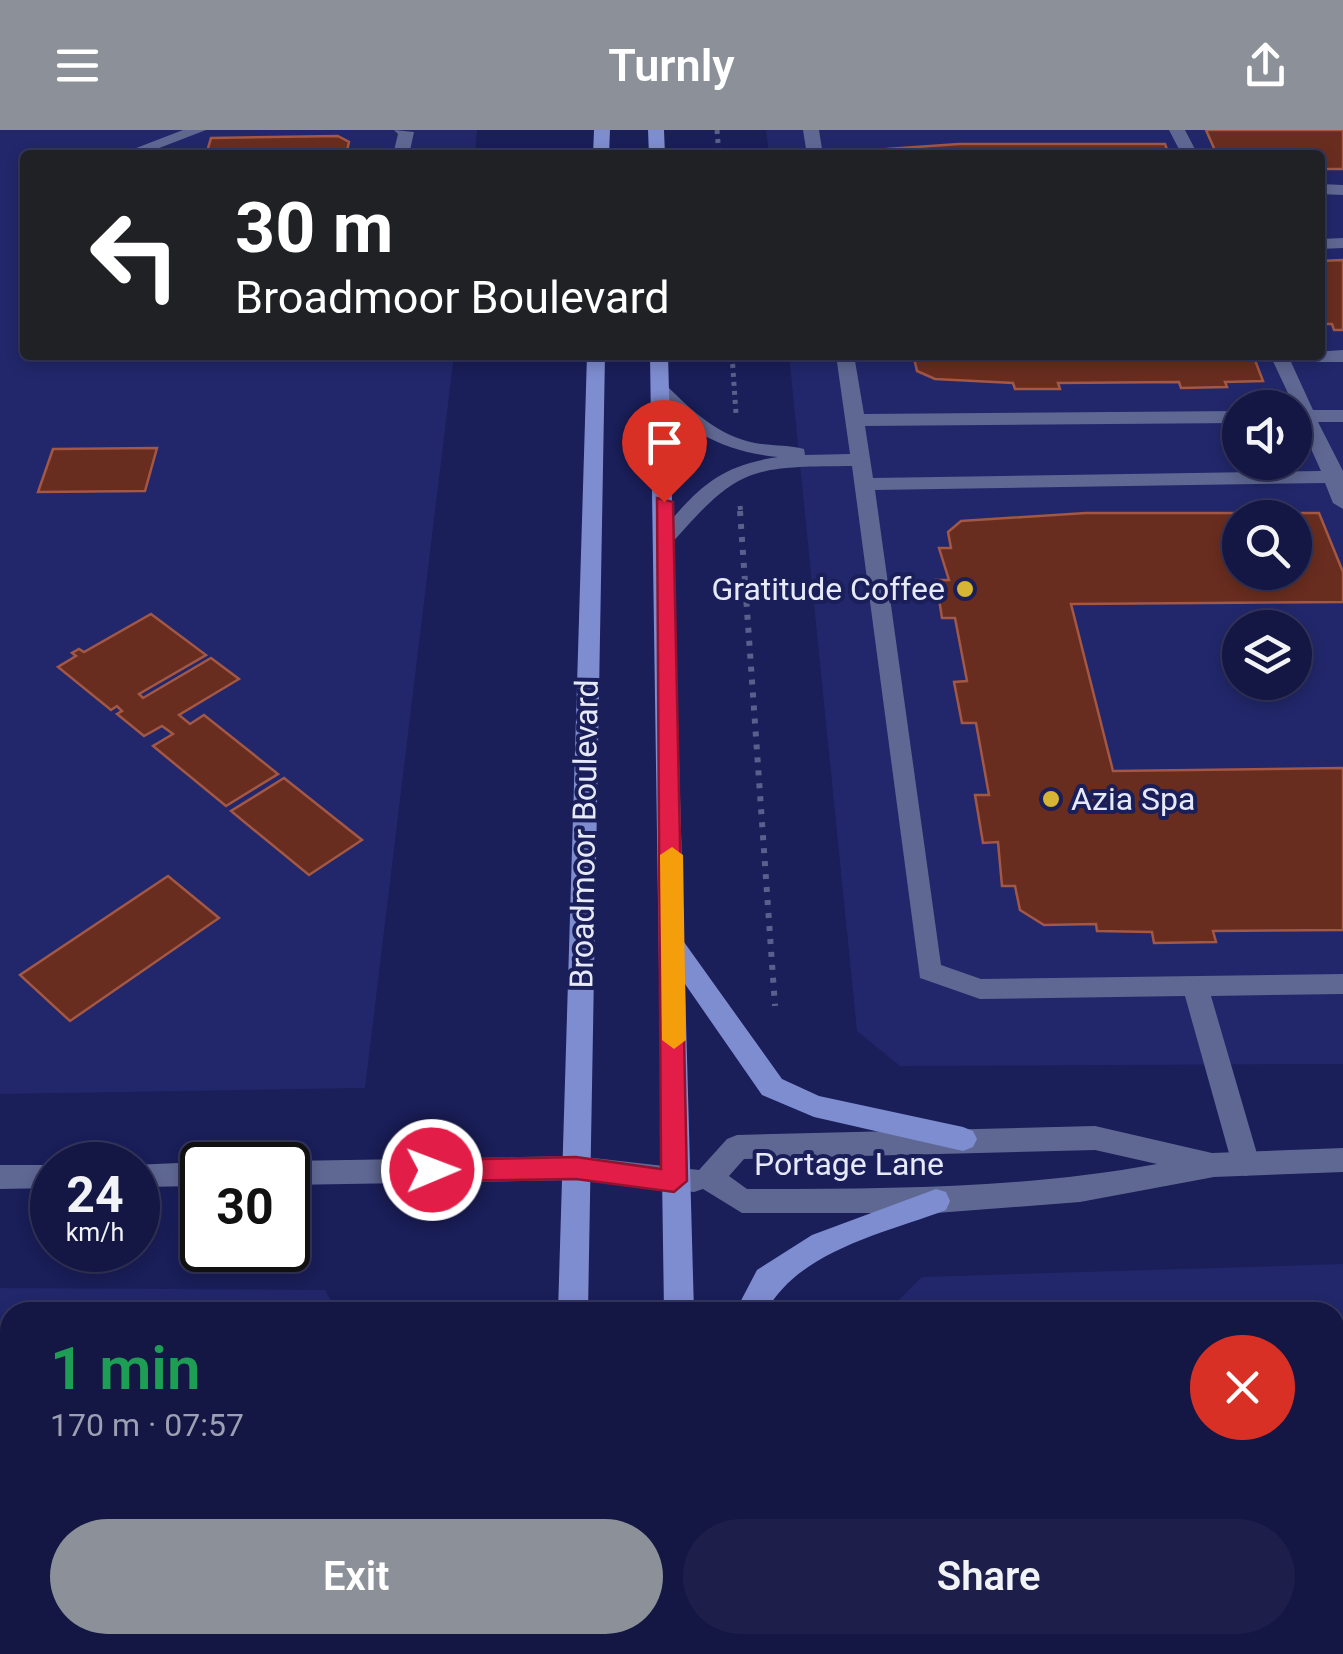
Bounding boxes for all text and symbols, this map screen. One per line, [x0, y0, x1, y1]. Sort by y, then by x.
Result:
icon: menu [50, 38, 105, 93]
icon: share [1238, 38, 1293, 93]
text: Turnly [608, 39, 735, 92]
text: 30 m [235, 187, 393, 269]
icon: left [70, 190, 200, 320]
text: Broadmoor Boulevard [235, 271, 670, 324]
map controls [1222, 390, 1312, 700]
button: sound [1222, 390, 1312, 480]
pin [622, 400, 707, 503]
icon: arrive [637, 415, 692, 470]
button: search [1222, 500, 1312, 590]
place label: Gratitude Coffee [711, 570, 945, 608]
marker: Gratitude Coffee [954, 578, 976, 600]
button: layers [1222, 610, 1312, 700]
street label: Broadmoor Boulevard [562, 679, 606, 989]
place label: Azia Spa [1071, 780, 1195, 818]
marker: Azia Spa [1040, 788, 1062, 810]
position arrow [380, 1118, 484, 1222]
speed limit sign: 30 [180, 1142, 310, 1272]
street label: Portage Lane [754, 1145, 944, 1183]
text: 24 [66, 1166, 124, 1224]
text: km/h [66, 1218, 124, 1247]
text: 1 min [50, 1333, 200, 1404]
button: close [1190, 1335, 1295, 1440]
text: 170 m · 07:57 [50, 1406, 244, 1444]
button: Exit [50, 1519, 663, 1634]
button: Share [683, 1519, 1295, 1634]

